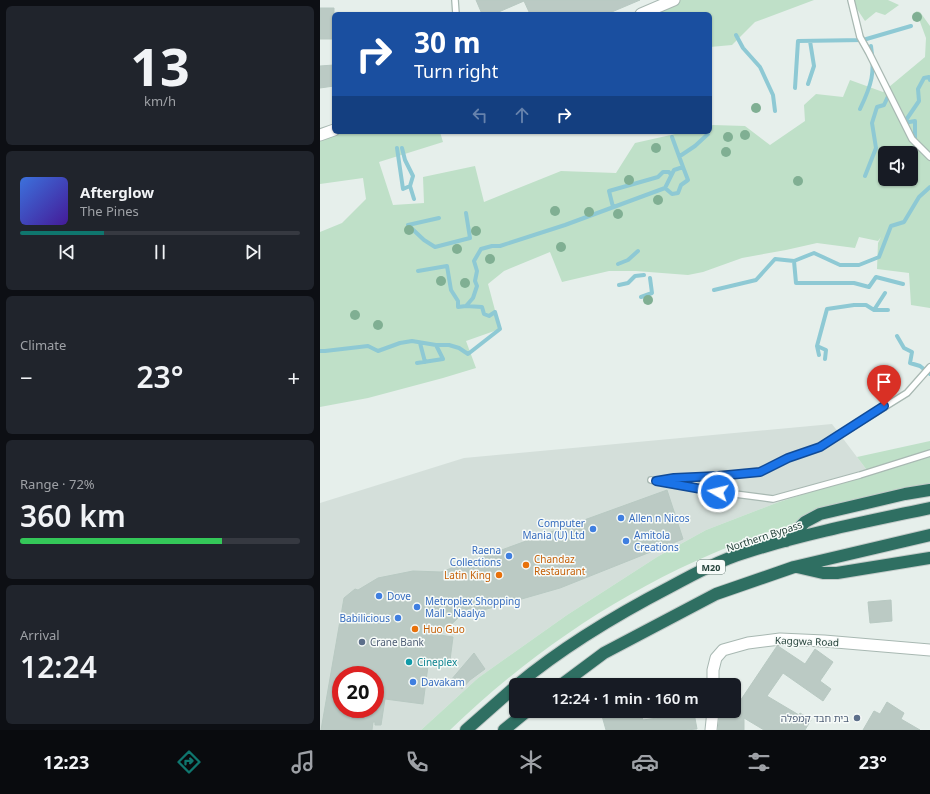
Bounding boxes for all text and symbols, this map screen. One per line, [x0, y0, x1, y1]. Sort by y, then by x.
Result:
text: 30 m [414, 23, 481, 61]
icon: right [348, 28, 400, 80]
text: 13 [130, 30, 190, 101]
text: Turn right [414, 59, 498, 83]
text: km/h [144, 92, 176, 110]
icon: left [469, 104, 491, 126]
icon: ahead [511, 104, 533, 126]
icon: right [553, 104, 575, 126]
map controls [878, 146, 918, 186]
button: sound [878, 146, 918, 186]
text: Afterglow [80, 182, 154, 202]
text: The Pines [80, 202, 139, 220]
icon: previous [56, 241, 78, 263]
icon: pause [149, 241, 171, 263]
icon: next [242, 241, 264, 263]
text: Climate [20, 336, 66, 354]
text: 23° [136, 356, 184, 397]
text: − [20, 362, 33, 392]
text: + [287, 362, 300, 392]
pin [867, 365, 901, 406]
icon: arrive [873, 371, 895, 393]
position arrow [697, 471, 739, 513]
text: Range · 72% [20, 475, 95, 493]
text: 360 km [20, 495, 126, 536]
place label: Allen n Nicos [629, 511, 690, 525]
marker: Allen n Nicos [616, 513, 626, 523]
place label: Computer Mania (U) Ltd [522, 516, 585, 542]
street label: Northern Bypass [724, 517, 804, 555]
marker: Computer Mania (U) Ltd [588, 524, 598, 534]
place label: Amitola Creations [634, 528, 679, 554]
marker: Amitola Creations [621, 536, 631, 546]
place label: Raena Collections [450, 543, 501, 569]
marker: Raena Collections [504, 551, 514, 561]
place label: Chandaz Restaurant [534, 552, 586, 578]
marker: Chandaz Restaurant [521, 560, 531, 570]
road number: M20 [697, 560, 725, 574]
place label: Latin King [444, 568, 491, 582]
marker: Latin King [494, 570, 504, 580]
place label: Dove [387, 589, 411, 603]
marker: Dove [374, 591, 384, 601]
place label: Metroplex Shopping Mall - Naalya [425, 594, 520, 620]
marker: Metroplex Shopping Mall - Naalya [412, 602, 422, 612]
place label: Babilicious [340, 611, 390, 625]
marker: Babilicious [393, 613, 403, 623]
place label: Huo Guo [423, 622, 465, 636]
marker: Huo Guo [410, 624, 420, 634]
text: Arrival [20, 626, 60, 644]
street label: Kaggwa Road [775, 633, 839, 649]
place label: Crane Bank [370, 635, 425, 649]
marker: Crane Bank [357, 637, 367, 647]
text: 12:24 [20, 646, 97, 687]
place label: Cineplex [417, 655, 458, 669]
marker: Cineplex [404, 657, 414, 667]
speed limit sign: 20 [332, 666, 384, 718]
place label: Davakam [421, 675, 465, 689]
marker: Davakam [408, 677, 418, 687]
text: 12:24 · 1 min · 160 m [551, 688, 699, 708]
place label: בית חבד קמפלה [781, 711, 849, 725]
marker: בית חבד קמפלה [852, 713, 862, 723]
icon: directions [175, 748, 203, 776]
icon: music [289, 748, 317, 776]
icon: phone [403, 748, 431, 776]
icon: climate [517, 748, 545, 776]
icon: car [631, 748, 659, 776]
icon: filters [745, 748, 773, 776]
text: 12:23 [43, 750, 89, 774]
text: 23° [859, 750, 887, 774]

